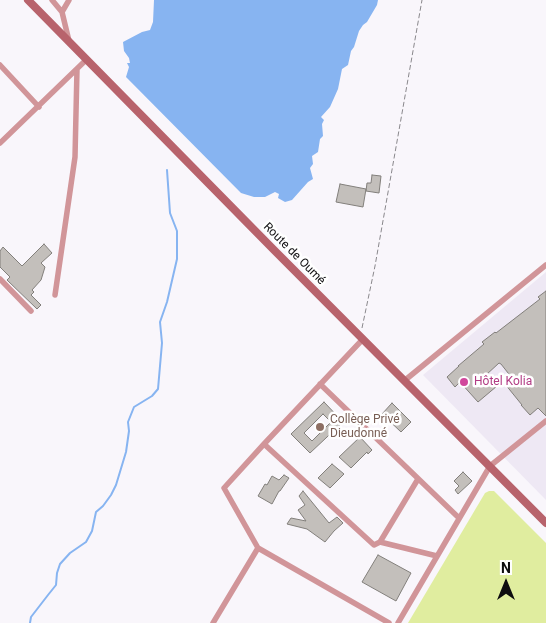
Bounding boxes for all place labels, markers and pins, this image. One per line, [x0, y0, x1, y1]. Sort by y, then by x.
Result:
place label: Hôtel Kolia [474, 375, 532, 389]
marker: Hôtel Kolia [458, 376, 470, 388]
place label: Collège Privé Dieudonné [330, 413, 400, 441]
marker: Collège Privé Dieudonné [314, 421, 326, 433]

